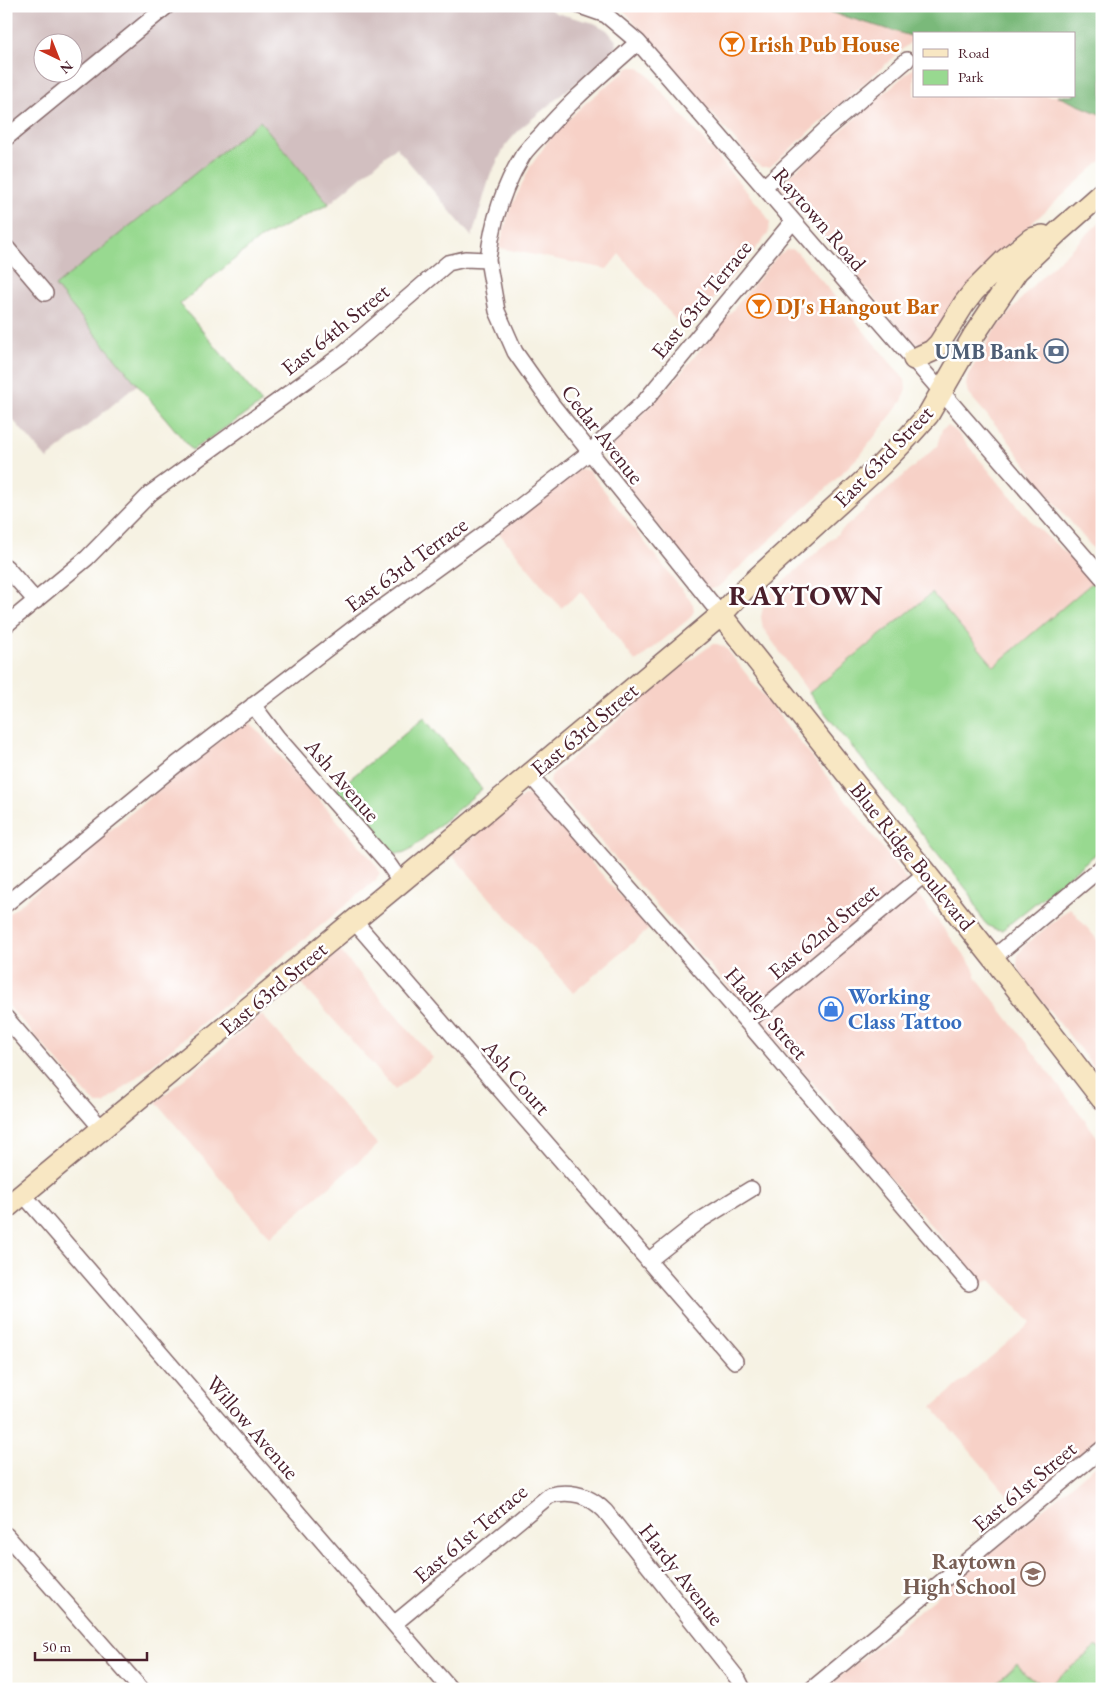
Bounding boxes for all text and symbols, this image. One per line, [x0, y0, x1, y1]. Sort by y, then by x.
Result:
place label: Irish Pub House [750, 30, 900, 59]
bar icon: Irish Pub House [719, 31, 745, 57]
north arrow [32, 32, 82, 82]
legend [913, 32, 1076, 98]
text: Road [958, 43, 990, 62]
text: N [56, 57, 77, 78]
text: Park [958, 67, 985, 86]
street label: Raytown Road [767, 161, 873, 278]
street label: East 63rd Terrace [645, 234, 758, 365]
street label: East 64th Street [275, 277, 395, 382]
place label: DJ's Hangout Bar [776, 292, 940, 321]
bar icon: DJ's Hangout Bar [746, 293, 772, 319]
place label: UMB Bank [935, 337, 1039, 366]
bank icon: UMB Bank [1043, 338, 1069, 364]
street label: Cedar Avenue [555, 379, 651, 490]
street label: East 63rd Street [827, 399, 939, 514]
street label: East 63rd Terrace [339, 510, 474, 619]
district label: RAYTOWN [728, 577, 884, 613]
street label: East 63rd Street [525, 676, 644, 783]
street label: Ash Avenue [298, 732, 387, 828]
street label: Blue Ridge Boulevard [844, 776, 982, 937]
street label: East 62nd Street [762, 877, 885, 986]
street label: East 63rd Street [214, 935, 333, 1042]
street label: Hadley Street [718, 961, 815, 1066]
place label: Working Class Tattoo [848, 982, 962, 1036]
shop icon: Working Class Tattoo [818, 996, 844, 1022]
street label: Ash Court [475, 1033, 557, 1121]
street label: Willow Avenue [199, 1369, 306, 1486]
street label: East 61st Street [966, 1434, 1082, 1538]
street label: East 61st Terrace [407, 1477, 534, 1590]
street label: Hardy Avenue [633, 1517, 731, 1632]
place label: Raytown High School [903, 1547, 1017, 1601]
school or university icon: Raytown High School [1020, 1561, 1046, 1587]
scale bar [35, 1630, 148, 1662]
text: 50 m [42, 1637, 71, 1656]

